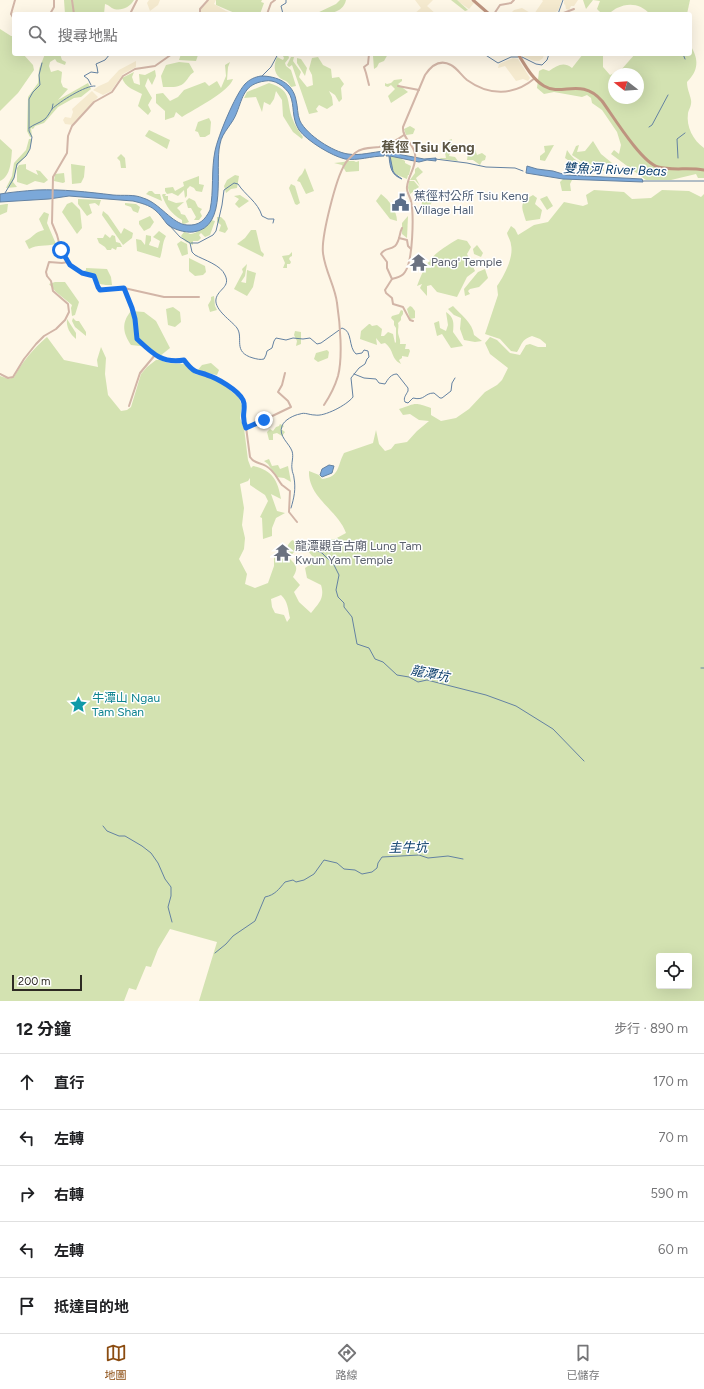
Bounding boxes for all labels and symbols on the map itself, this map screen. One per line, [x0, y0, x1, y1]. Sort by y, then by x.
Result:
north arrow [608, 68, 644, 104]
district label: 蕉徑 Tsiu Keng [381, 139, 475, 156]
water label: 雙魚河 River Beas [563, 160, 667, 179]
place label: 蕉徑村公所 Tsiu Keng Village Hall [414, 189, 529, 217]
public building icon: 蕉徑村公所 Tsiu Keng Village Hall [391, 193, 411, 213]
route start [52, 241, 70, 259]
temple icon: Pang' Temple [408, 252, 428, 272]
place label: Pang' Temple [431, 255, 502, 269]
route end [255, 411, 273, 429]
place label: 龍潭觀音古廟 Lung Tam Kwun Yam Temple [295, 539, 422, 567]
temple icon: 龍潭觀音古廟 Lung Tam Kwun Yam Temple [272, 543, 292, 563]
water label: 龍潭坑 [409, 662, 452, 685]
place label: 牛潭山 Ngau Tam Shan [92, 691, 160, 719]
place icon: 牛潭山 Ngau Tam Shan [69, 695, 89, 715]
water label: 圭牛坑 [388, 840, 430, 855]
scale bar [12, 973, 82, 992]

